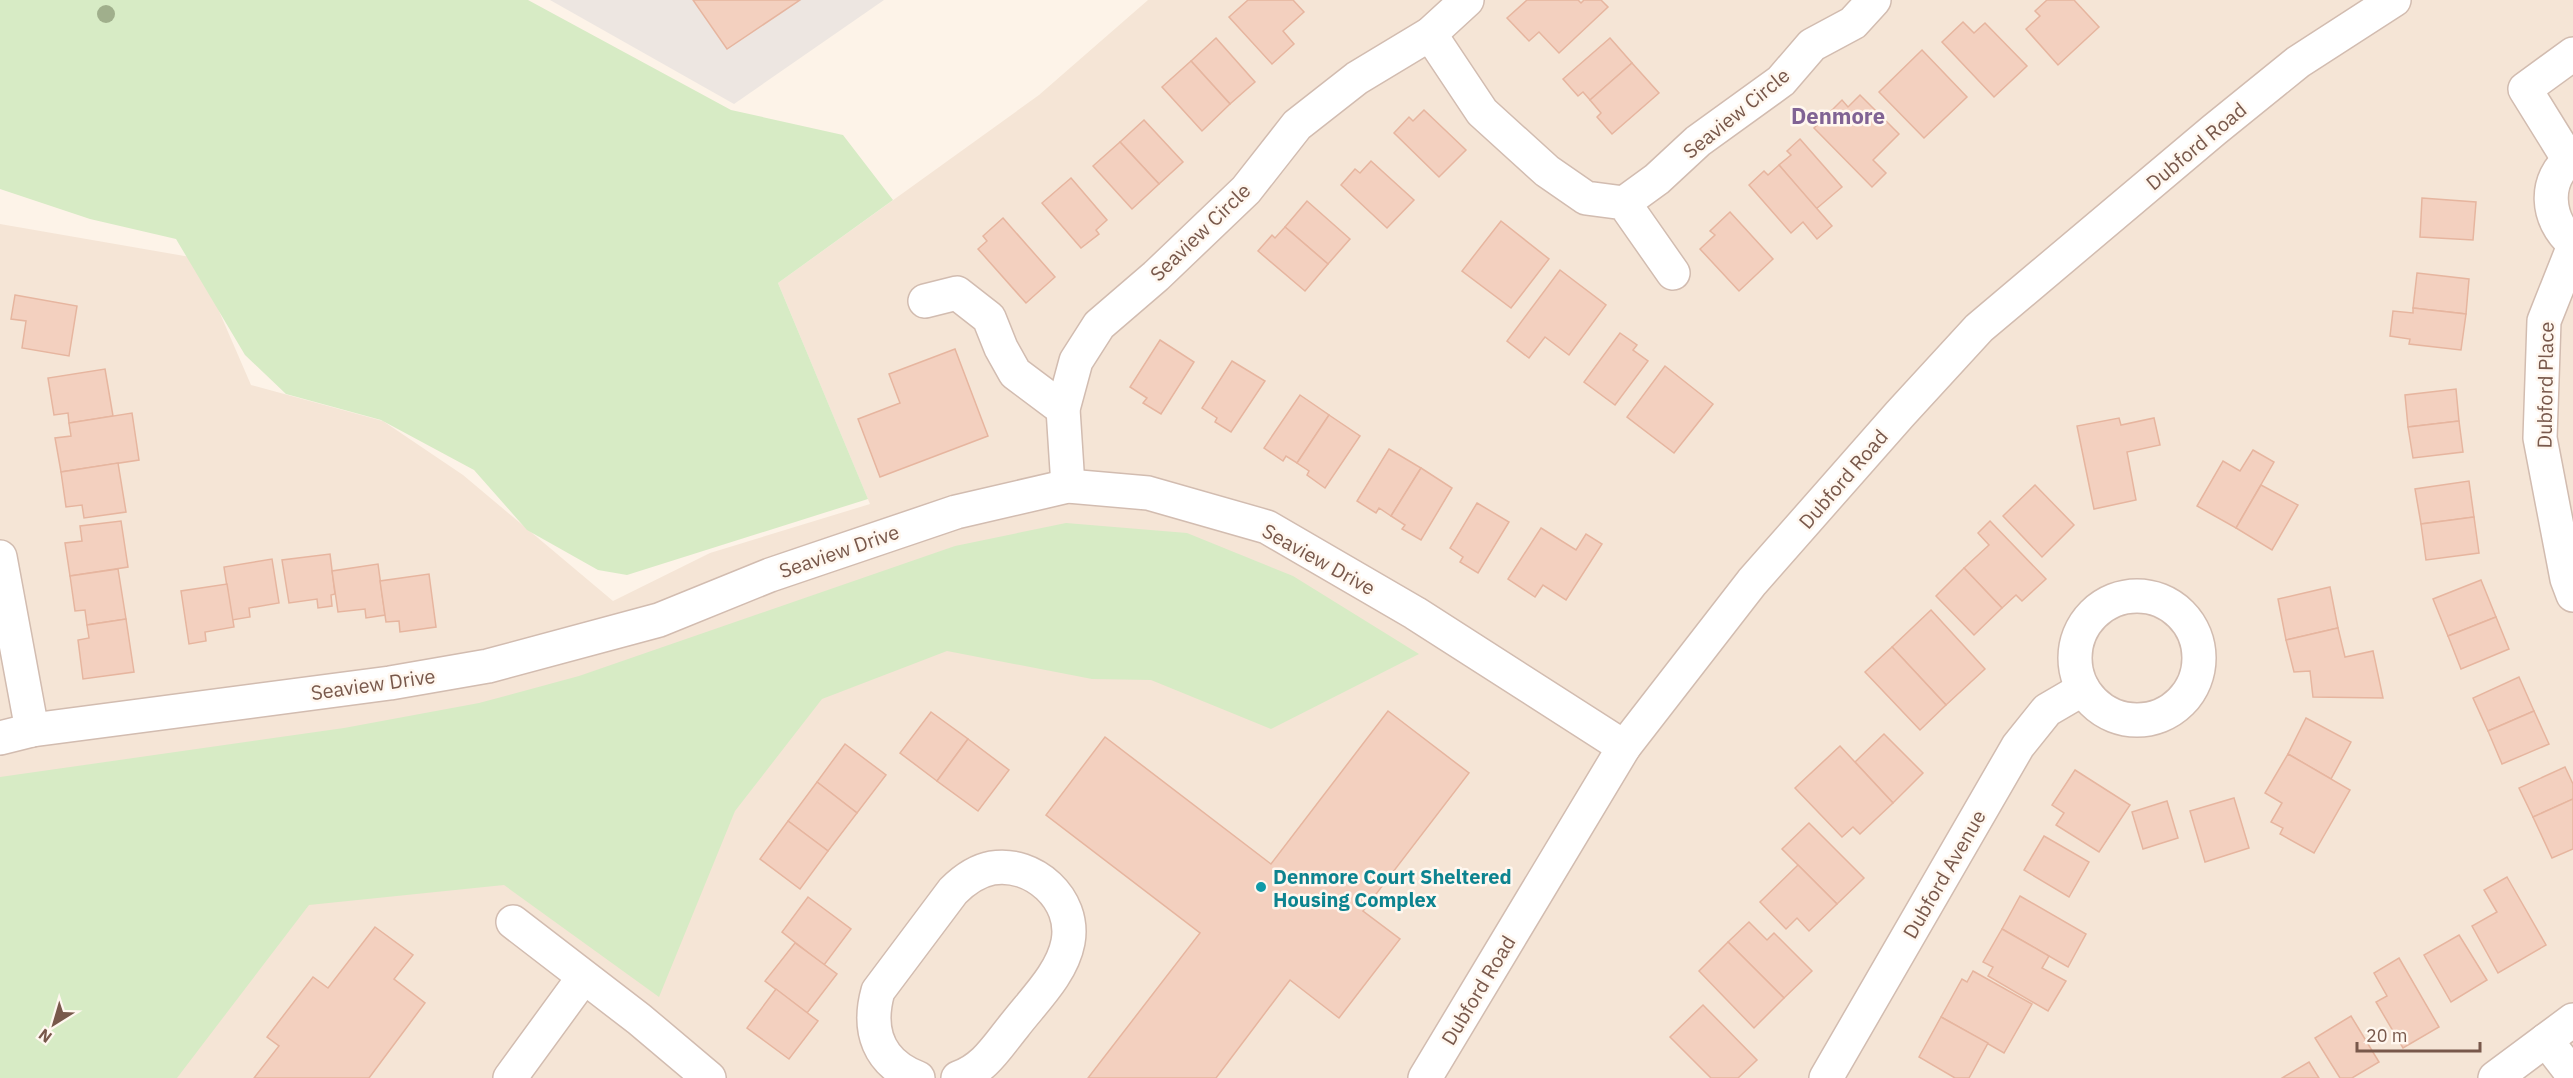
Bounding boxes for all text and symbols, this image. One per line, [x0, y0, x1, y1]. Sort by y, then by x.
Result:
street label: Seaview Circle [1677, 62, 1795, 164]
street label: Dubford Road [2140, 96, 2252, 196]
district label: Denmore [1791, 101, 1885, 130]
street label: Seaview Circle [1144, 177, 1256, 287]
street label: Dubford Place [2530, 321, 2560, 449]
street label: Dubford Road [1792, 424, 1894, 534]
street label: Seaview Drive [1258, 517, 1380, 601]
street label: Seaview Drive [775, 518, 903, 584]
street label: Seaview Drive [309, 662, 437, 706]
street label: Dubford Avenue [1896, 805, 1992, 943]
place label: Denmore Court Sheltered Housing Complex [1273, 863, 1512, 913]
marker: Denmore Court Sheltered Housing Complex [1254, 880, 1268, 894]
street label: Dubford Road [1435, 930, 1521, 1050]
north arrow [24, 994, 84, 1054]
scale bar [2357, 1015, 2480, 1053]
text: 20 m [2366, 1024, 2408, 1047]
text: N [34, 1025, 56, 1047]

